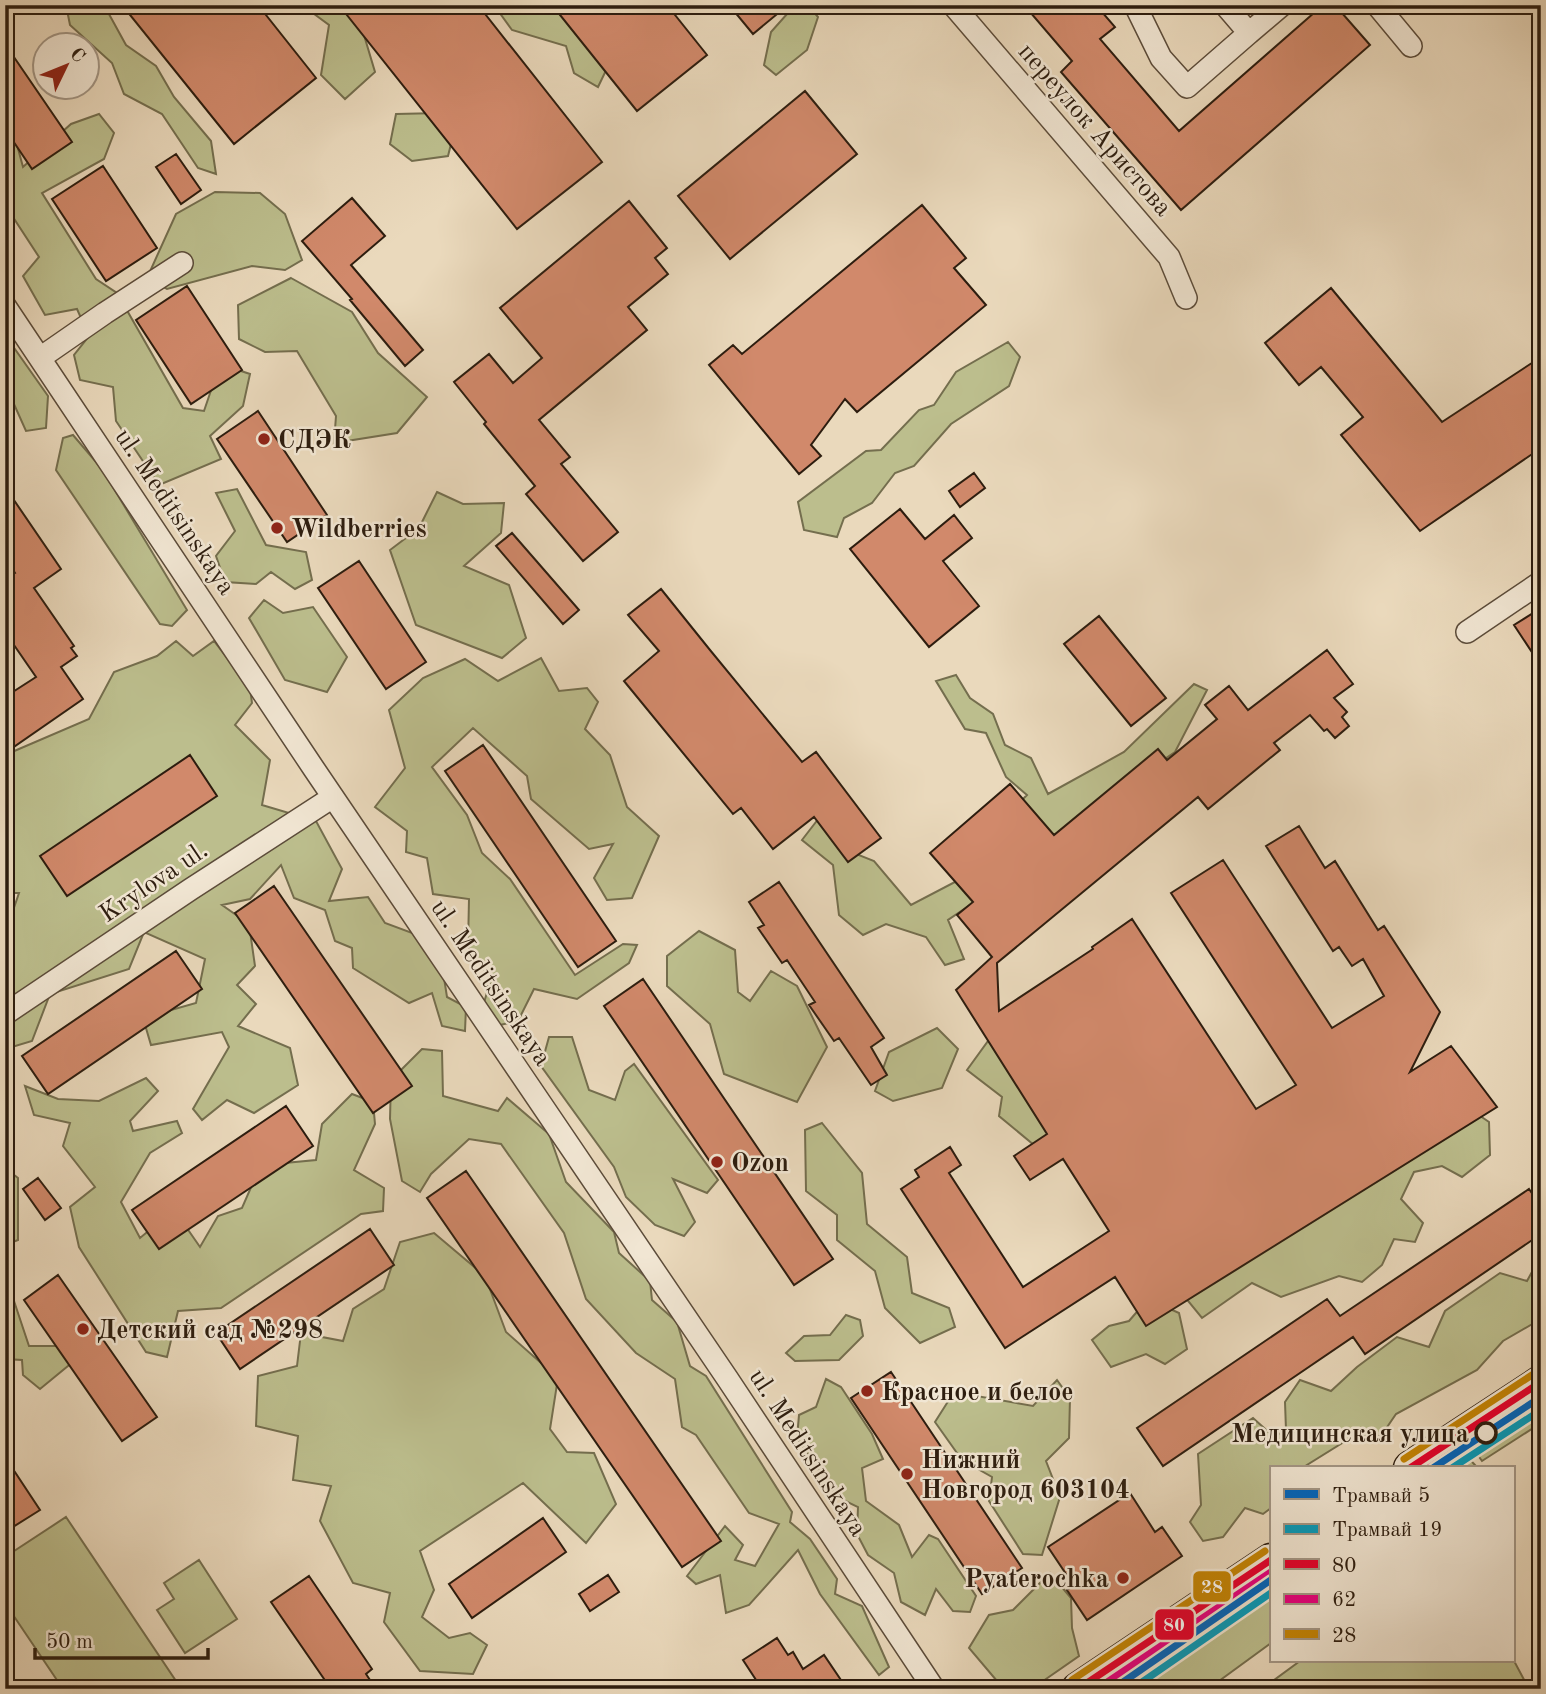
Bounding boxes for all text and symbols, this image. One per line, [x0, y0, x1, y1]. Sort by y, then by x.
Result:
north arrow [32, 32, 102, 102]
street label: переулок Аристова [1013, 39, 1176, 222]
text: С [65, 45, 88, 67]
street label: ul. Meditsinskaya [109, 424, 240, 600]
place label: СДЭК [278, 428, 351, 454]
marker: СДЭК [256, 431, 272, 447]
place label: Wildberries [291, 517, 427, 543]
marker: Wildberries [269, 520, 285, 536]
street label: Krylova ul. [95, 837, 213, 928]
street label: ul. Meditsinskaya [425, 895, 556, 1071]
place label: Ozon [731, 1151, 789, 1177]
marker: Ozon [709, 1154, 725, 1170]
place label: Детский сад №298 [97, 1318, 323, 1344]
marker: Детский сад №298 [75, 1321, 91, 1337]
street label: ul. Meditsinskaya [744, 1365, 871, 1542]
place label: Красное и белое [881, 1380, 1074, 1406]
marker: Красное и белое [859, 1383, 875, 1399]
place label: Медицинская улица [1231, 1422, 1469, 1448]
marker: Медицинская улица [1475, 1422, 1497, 1444]
place label: Нижний Новгород 603104 [921, 1448, 1130, 1504]
marker: Нижний Новгород 603104 [899, 1466, 915, 1482]
legend [1270, 1466, 1514, 1662]
text: Трамвай 5 [1332, 1486, 1430, 1507]
text: Трамвай 19 [1332, 1520, 1442, 1541]
text: 80 [1332, 1556, 1356, 1577]
place label: Pyaterochka [964, 1567, 1109, 1593]
marker: Pyaterochka [1115, 1570, 1131, 1586]
line badge: 28 [1192, 1570, 1232, 1603]
text: 28 [1201, 1579, 1223, 1598]
text: 62 [1332, 1590, 1356, 1611]
line badge: 80 [1154, 1608, 1195, 1641]
scale bar [35, 1617, 208, 1661]
text: 80 [1163, 1617, 1185, 1636]
text: 28 [1332, 1626, 1356, 1647]
text: 50 m [46, 1632, 93, 1653]

